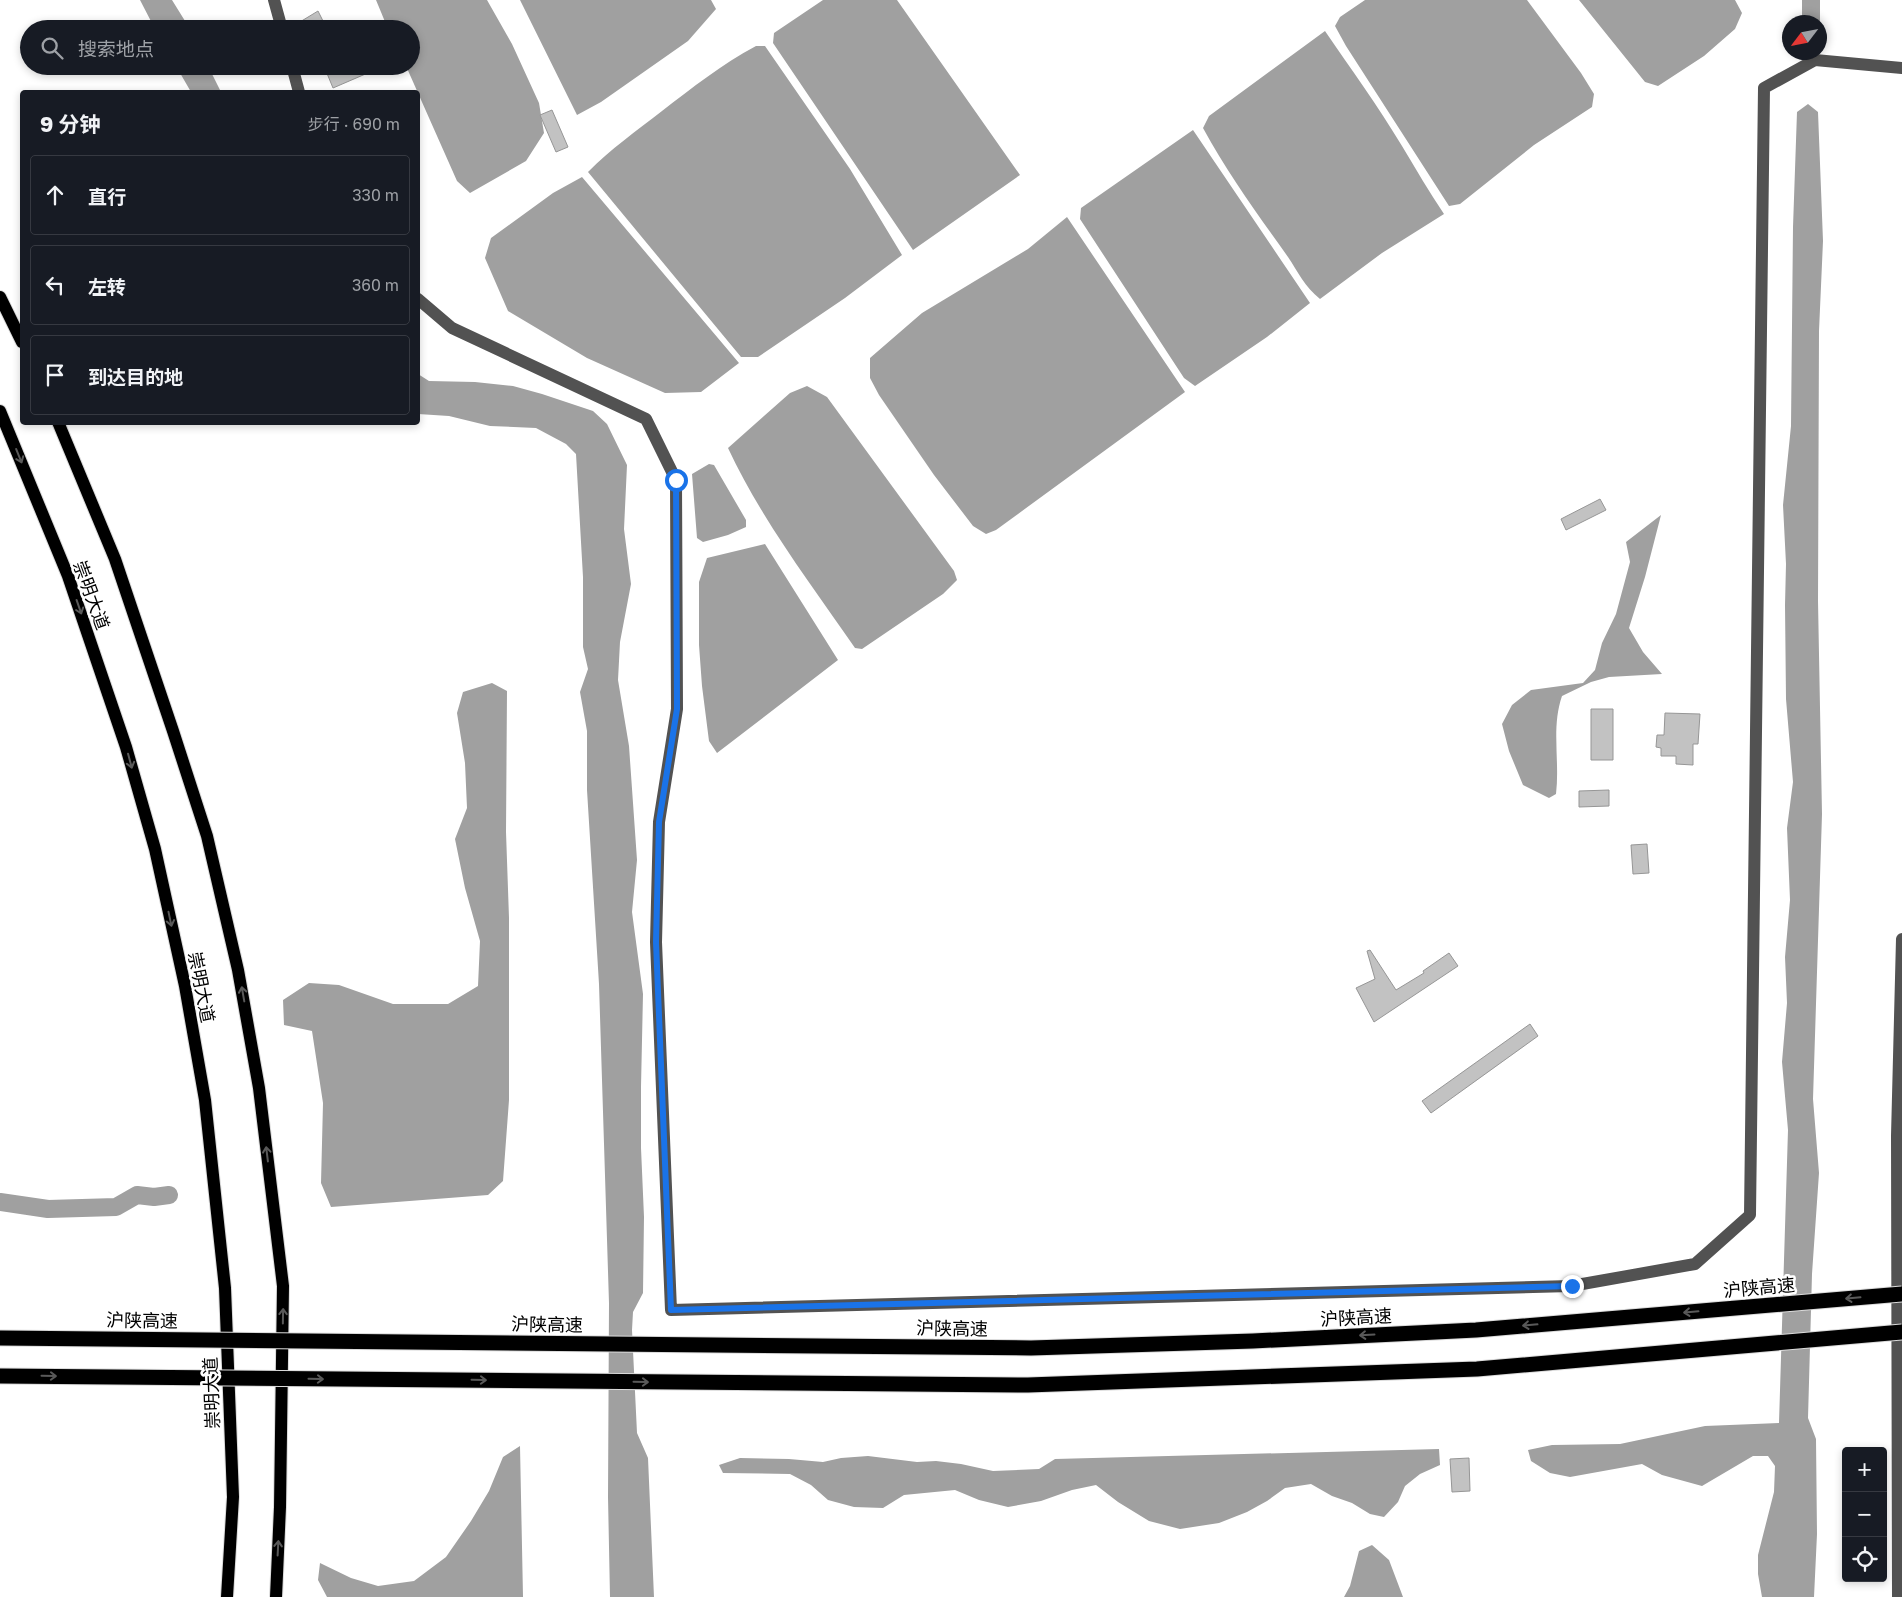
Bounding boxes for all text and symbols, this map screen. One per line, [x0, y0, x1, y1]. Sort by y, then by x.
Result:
north arrow [1782, 15, 1827, 60]
search box [20, 20, 420, 75]
icon: search [38, 34, 66, 62]
text: 搜索地点 [78, 37, 154, 60]
text: 9 分钟 [40, 111, 101, 137]
text: 步行 · 690 m [308, 114, 400, 134]
icon: ahead [41, 181, 69, 209]
text: 直行 [88, 185, 126, 208]
text: 330 m [352, 185, 399, 205]
icon: left [41, 271, 69, 299]
text: 左转 [88, 275, 126, 298]
text: 360 m [352, 275, 399, 295]
icon: arrive [41, 361, 69, 389]
text: 到达目的地 [88, 365, 183, 388]
one-way arrow [14, 448, 24, 463]
route start [665, 469, 688, 492]
street label: 崇明大道 [69, 557, 115, 633]
one-way arrow [75, 599, 84, 614]
one-way arrow [126, 753, 136, 769]
one-way arrow [166, 910, 175, 926]
street label: 崇明大道 [184, 950, 220, 1024]
one-way arrow [237, 986, 247, 1002]
one-way arrow [262, 1147, 272, 1163]
street label: 沪陕高速 [1722, 1273, 1796, 1301]
route end [1561, 1275, 1584, 1298]
one-way arrow [1846, 1293, 1862, 1303]
street label: 沪陕高速 [1319, 1304, 1393, 1330]
one-way arrow [1684, 1307, 1700, 1317]
street label: 沪陕高速 [106, 1308, 178, 1332]
one-way arrow [278, 1308, 288, 1324]
street label: 沪陕高速 [511, 1312, 583, 1336]
street label: 沪陕高速 [916, 1316, 988, 1340]
one-way arrow [1522, 1321, 1538, 1330]
one-way arrow [1360, 1331, 1376, 1340]
street label: 崇明大道 [199, 1357, 223, 1429]
one-way arrow [40, 1371, 56, 1381]
one-way arrow [308, 1374, 324, 1383]
one-way arrow [470, 1375, 486, 1385]
one-way arrow [633, 1377, 649, 1386]
map controls [1842, 1447, 1887, 1582]
button: + [1842, 1447, 1887, 1492]
button: − [1842, 1492, 1887, 1537]
button: locate [1842, 1537, 1887, 1582]
one-way arrow [274, 1541, 283, 1557]

